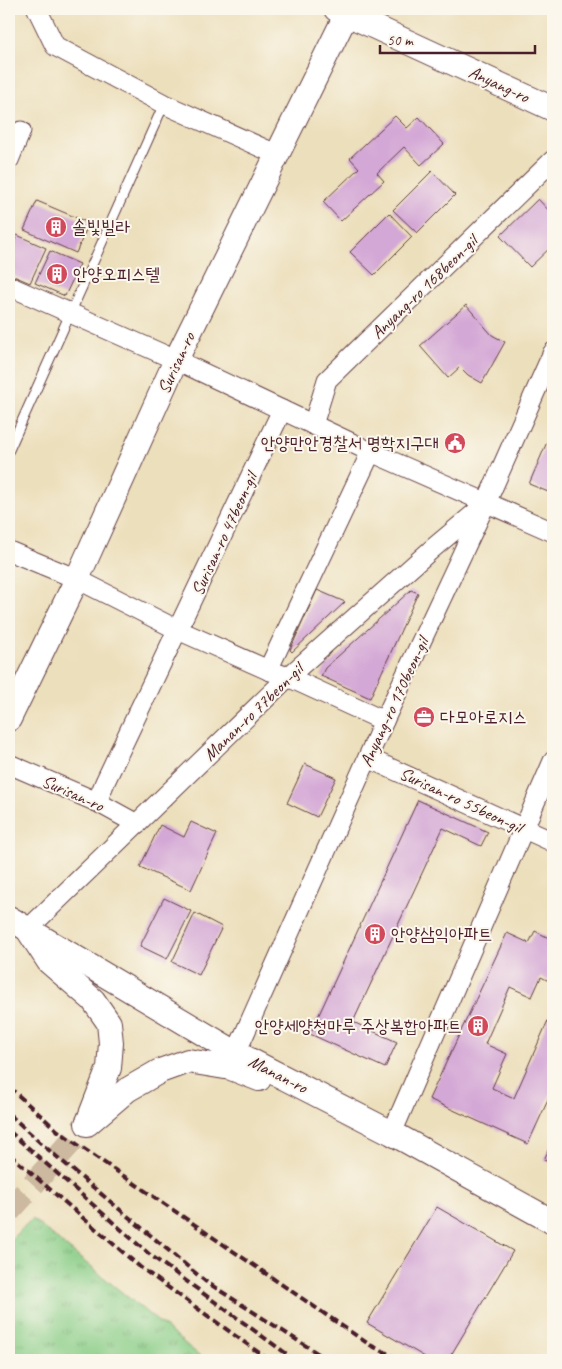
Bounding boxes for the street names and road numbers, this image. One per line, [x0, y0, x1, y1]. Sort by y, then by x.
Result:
street label: Anyang-ro [465, 60, 534, 108]
street label: Anyang-ro 168beon-gil [366, 228, 484, 343]
street label: Surisan-ro [152, 327, 200, 397]
street label: Surisan-ro 47beon-gil [186, 467, 263, 599]
street label: Anyang-ro 170beon-gil [354, 631, 435, 770]
street label: Manan-ro 77beon-gil [198, 657, 310, 765]
street label: Surisan-ro 55beon-gil [396, 762, 528, 839]
street label: Surisan-ro [39, 770, 109, 817]
street label: Manan-ro [245, 1050, 312, 1099]

